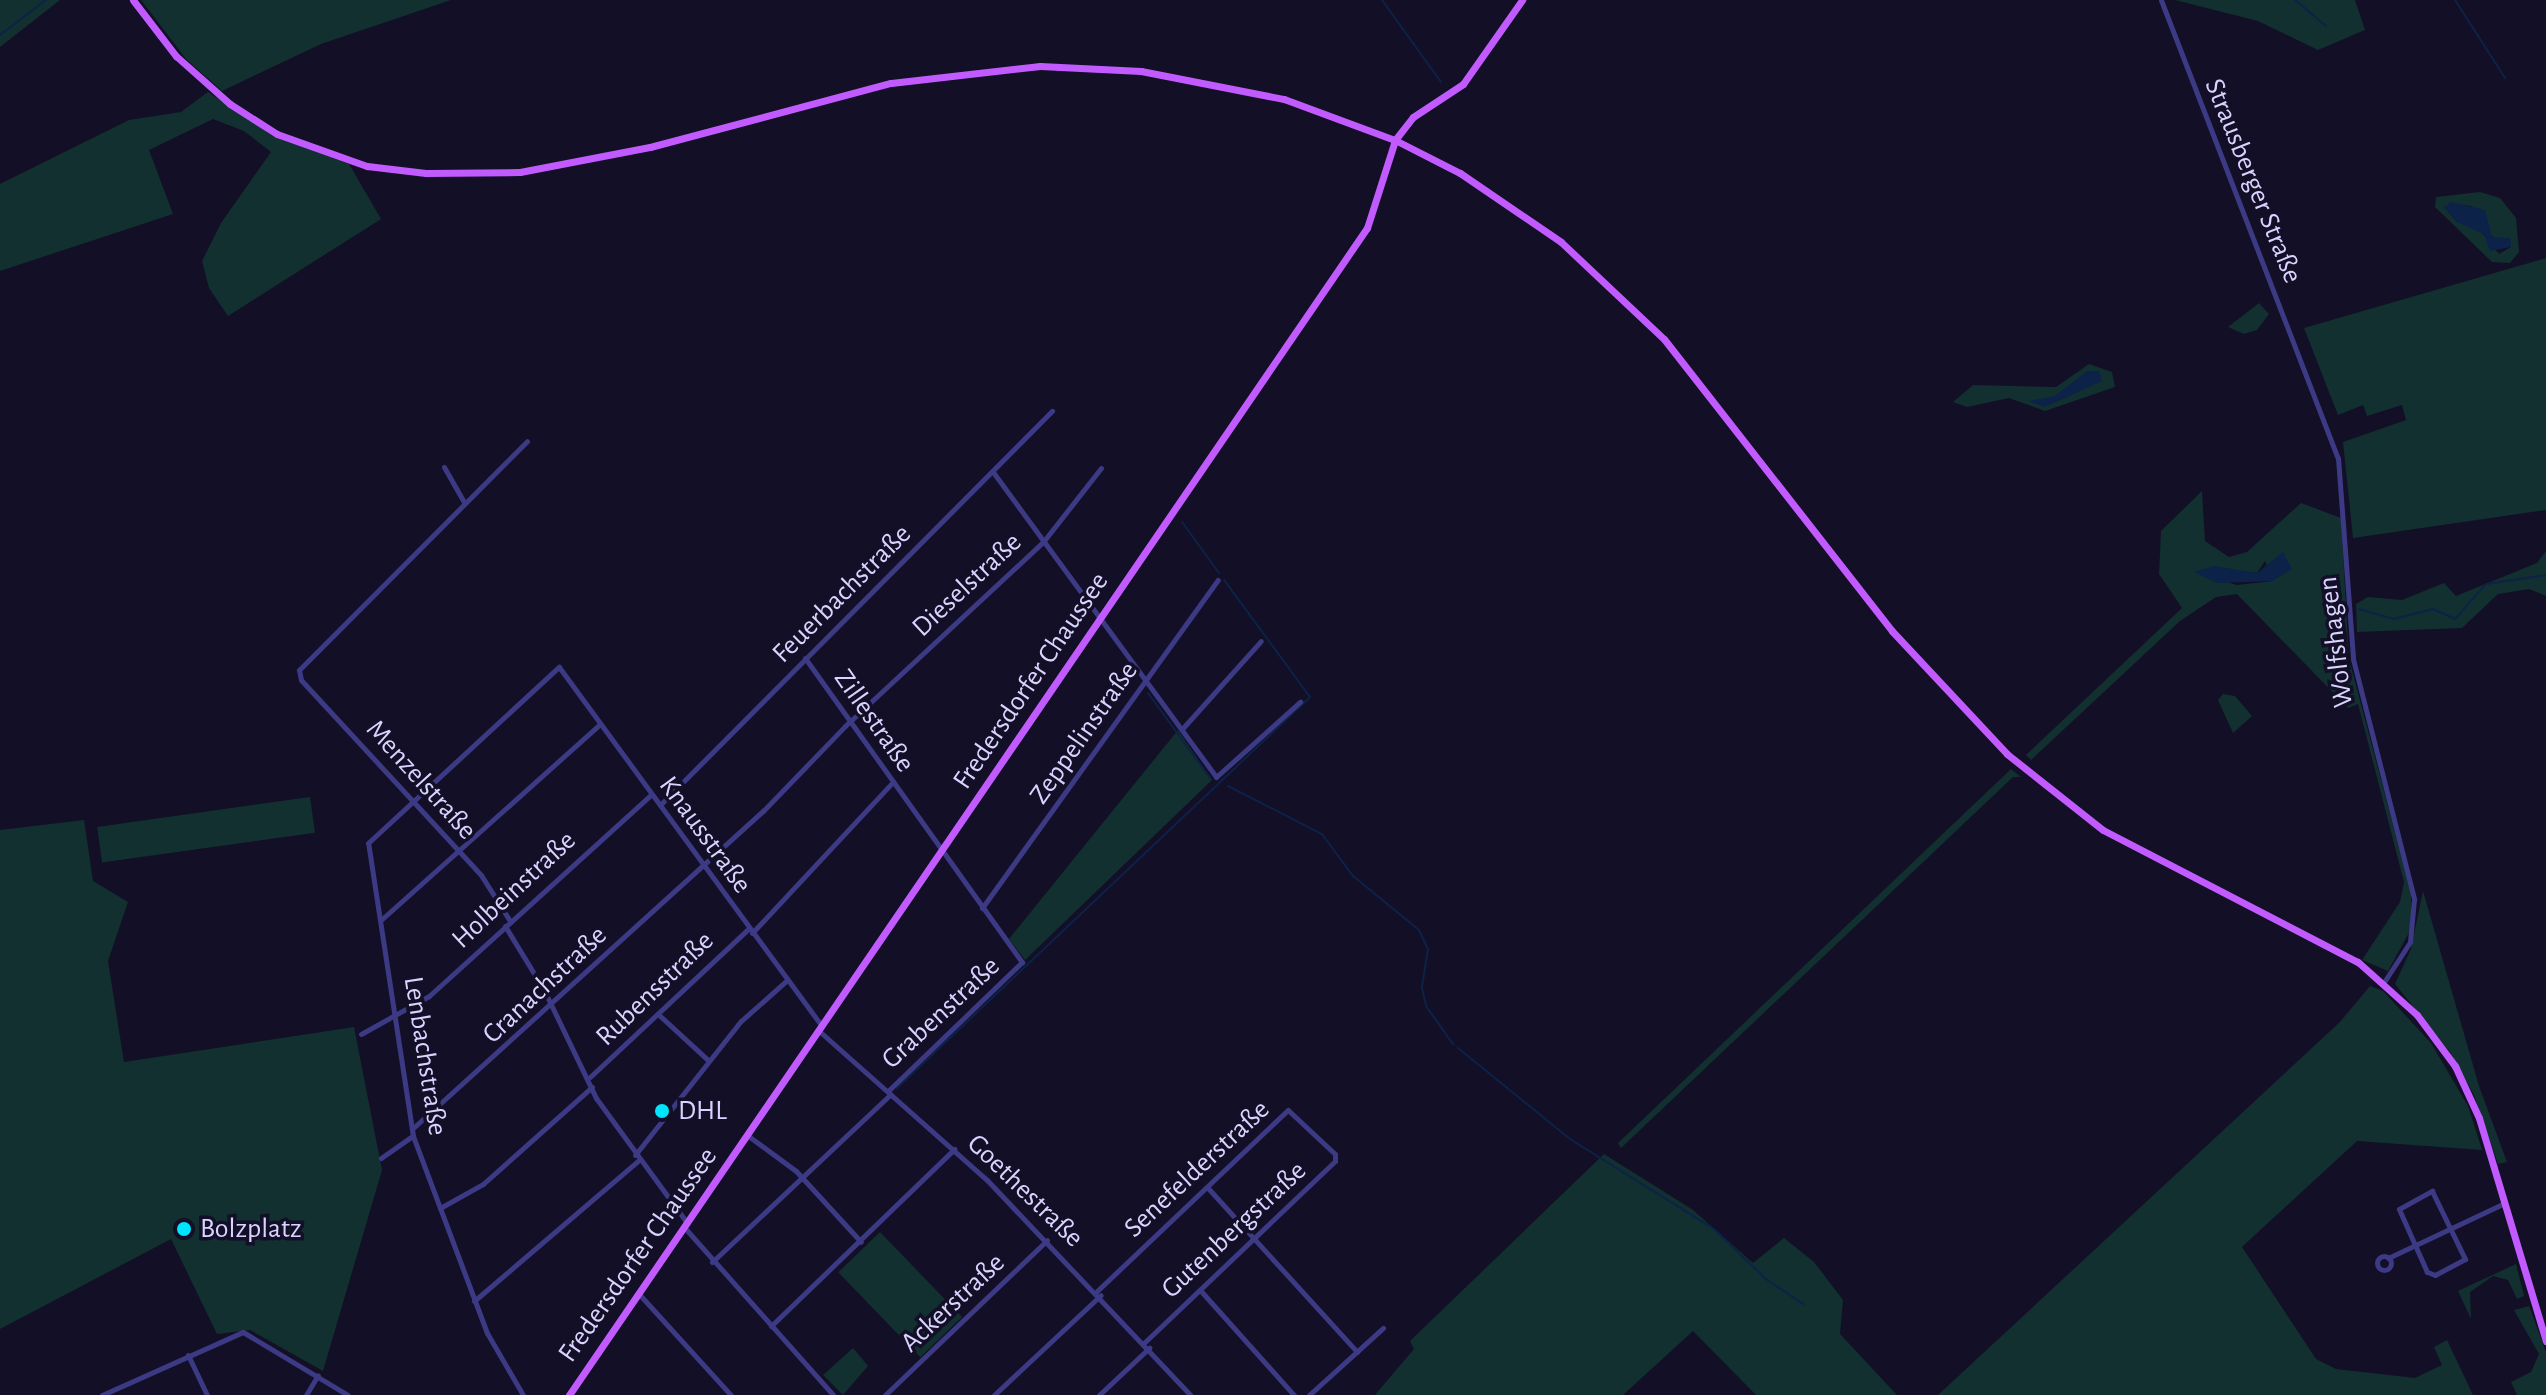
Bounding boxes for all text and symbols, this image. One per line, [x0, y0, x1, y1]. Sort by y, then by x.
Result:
street label: Strausberger Straße [2197, 74, 2309, 288]
street label: Feuerbachstraße [766, 518, 918, 670]
street label: Dieselstraße [905, 526, 1029, 644]
street label: Fredersdorfer Chaussee [946, 566, 1116, 796]
street label: Wolfshagen [2311, 575, 2361, 709]
street label: Zeppelinstraße [1023, 655, 1145, 811]
street label: Zillestraße [826, 663, 922, 779]
street label: Menzelstraße [359, 713, 483, 847]
street label: Knausstraße [651, 770, 759, 900]
street label: Holbeinstraße [445, 824, 583, 956]
street label: Cranachstraße [476, 919, 614, 1051]
street label: Rubensstraße [589, 925, 721, 1053]
street label: Grabenstraße [875, 950, 1007, 1076]
street label: Lenbachstraße [396, 974, 454, 1138]
street label: Senefelderstraße [1117, 1093, 1277, 1245]
place label: DHL [678, 1094, 727, 1128]
marker: DHL [653, 1102, 671, 1120]
street label: Goethestraße [960, 1127, 1090, 1255]
street label: Fredersdorfer Chaussee [551, 1141, 725, 1369]
street label: Gutenbergstraße [1155, 1154, 1313, 1306]
place label: Bolzplatz [200, 1212, 302, 1246]
marker: Bolzplatz [175, 1220, 193, 1238]
street label: Ackerstraße [894, 1246, 1012, 1360]

